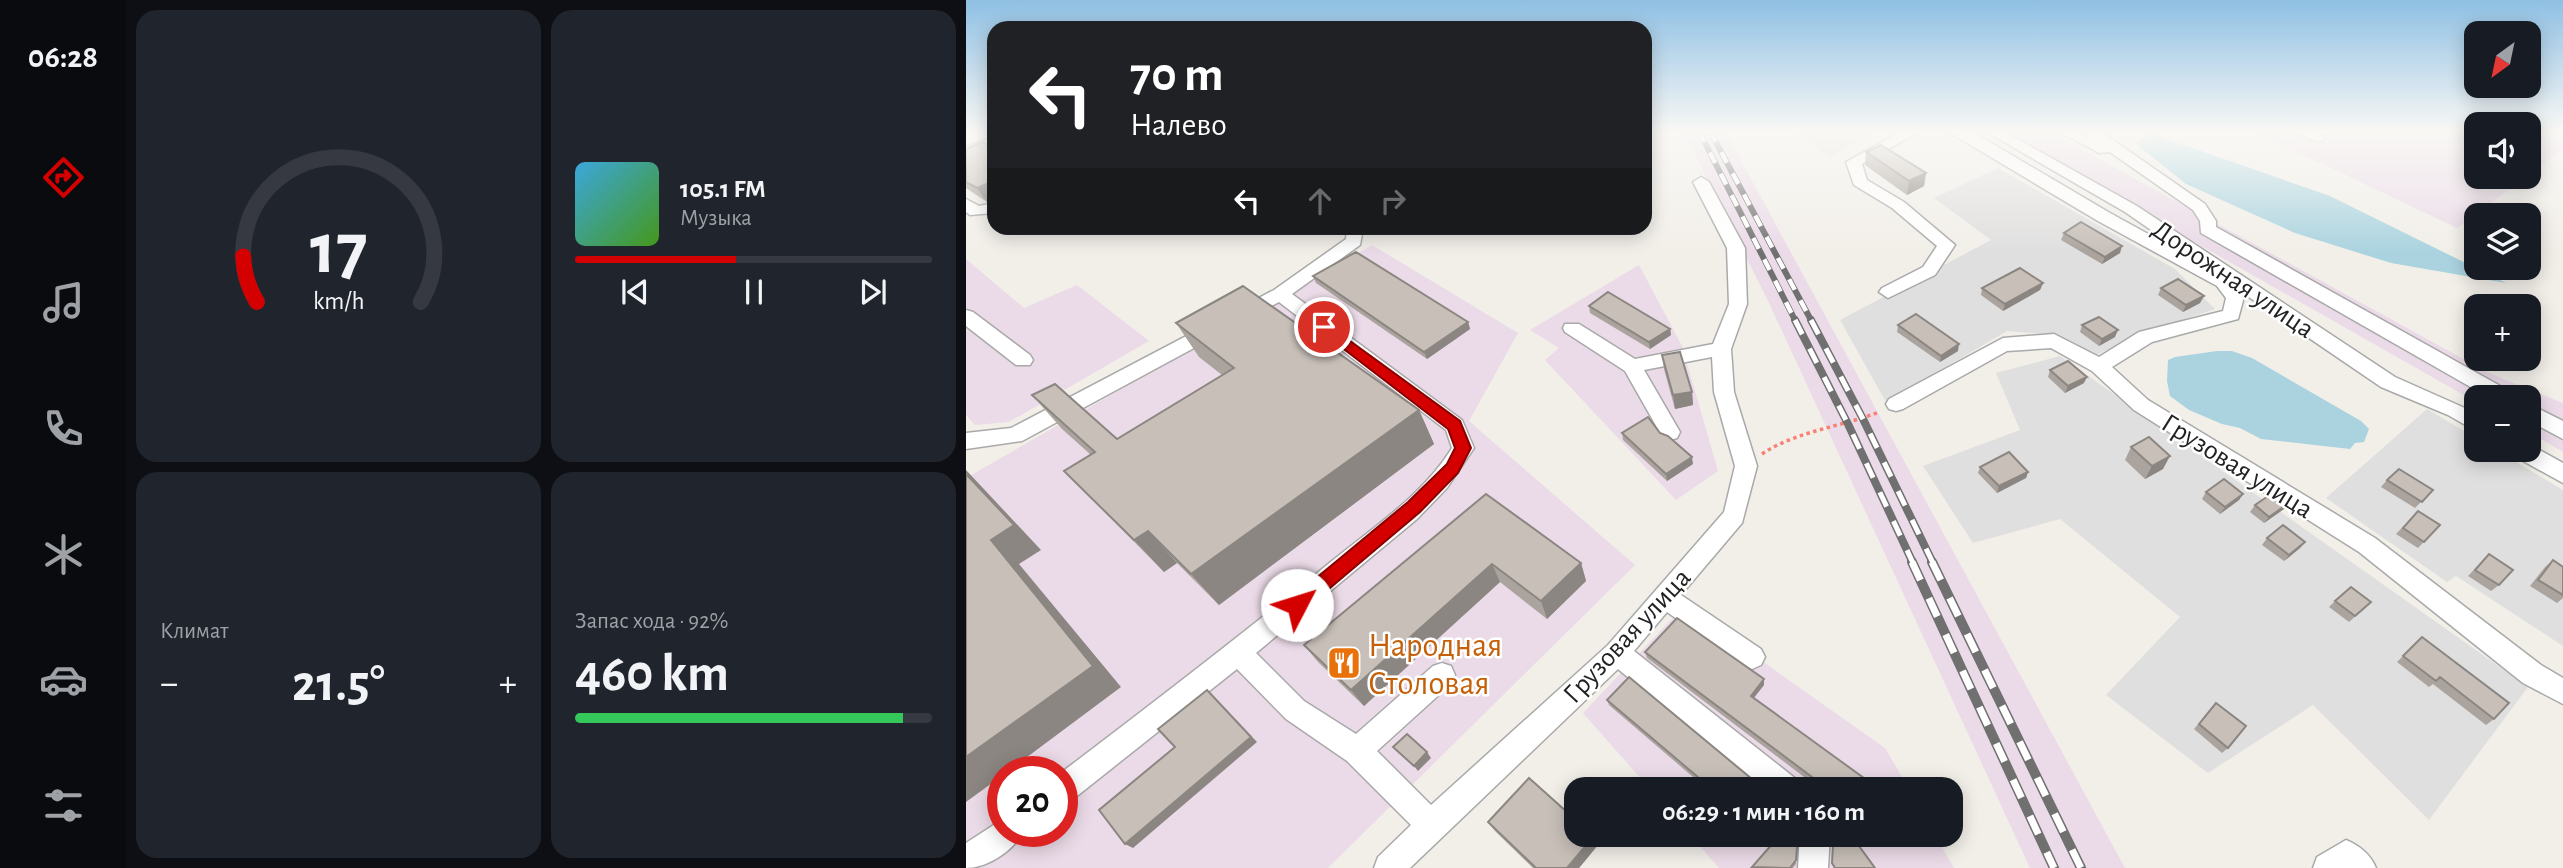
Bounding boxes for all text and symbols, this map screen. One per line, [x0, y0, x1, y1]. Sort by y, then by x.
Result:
north arrow [2464, 21, 2541, 98]
map controls [2464, 21, 2541, 462]
text: 06:28 [28, 41, 98, 73]
icon: left [1015, 49, 1106, 140]
text: 70 m [1130, 51, 1224, 100]
text: Налево [1130, 109, 1227, 141]
button: sound [2464, 112, 2541, 189]
icon: directions [39, 153, 88, 202]
text: 105.1 FM [680, 176, 766, 202]
icon: left [1228, 182, 1266, 220]
icon: ahead [1301, 182, 1339, 220]
icon: right [1374, 182, 1412, 220]
button: layers [2464, 203, 2541, 280]
text: Музыка [680, 207, 752, 230]
text: 17 [310, 215, 367, 288]
street label: Дорожная улица [2147, 215, 2319, 344]
icon: previous [616, 273, 654, 311]
icon: pause [735, 273, 773, 311]
icon: next [854, 273, 892, 311]
icon: music [39, 278, 88, 327]
text: km/h [313, 289, 364, 314]
button: + [2464, 294, 2541, 371]
pin [1294, 297, 1354, 357]
icon: arrive [1305, 308, 1343, 346]
button: − [2464, 385, 2541, 462]
icon: phone [39, 404, 88, 453]
street label: Грузовая улица [2156, 409, 2318, 524]
icon: climate [39, 530, 88, 579]
street label: Грузовая улица [1558, 564, 1697, 709]
position arrow [1260, 568, 1334, 642]
text: Запас хода · 92% [575, 610, 729, 633]
text: Климат [160, 620, 229, 643]
place label: Народная Столовая [1368, 630, 1502, 701]
restaurant icon: Народная Столовая [1325, 644, 1363, 682]
text: 460 km [575, 648, 729, 700]
icon: car [39, 655, 88, 704]
text: 21.5° [292, 658, 385, 710]
text: − [160, 665, 178, 703]
text: + [499, 665, 517, 703]
speed limit sign: 20 [987, 756, 1078, 847]
icon: filters [39, 781, 88, 830]
text: 06:29 · 1 мин · 160 m [1662, 799, 1865, 825]

